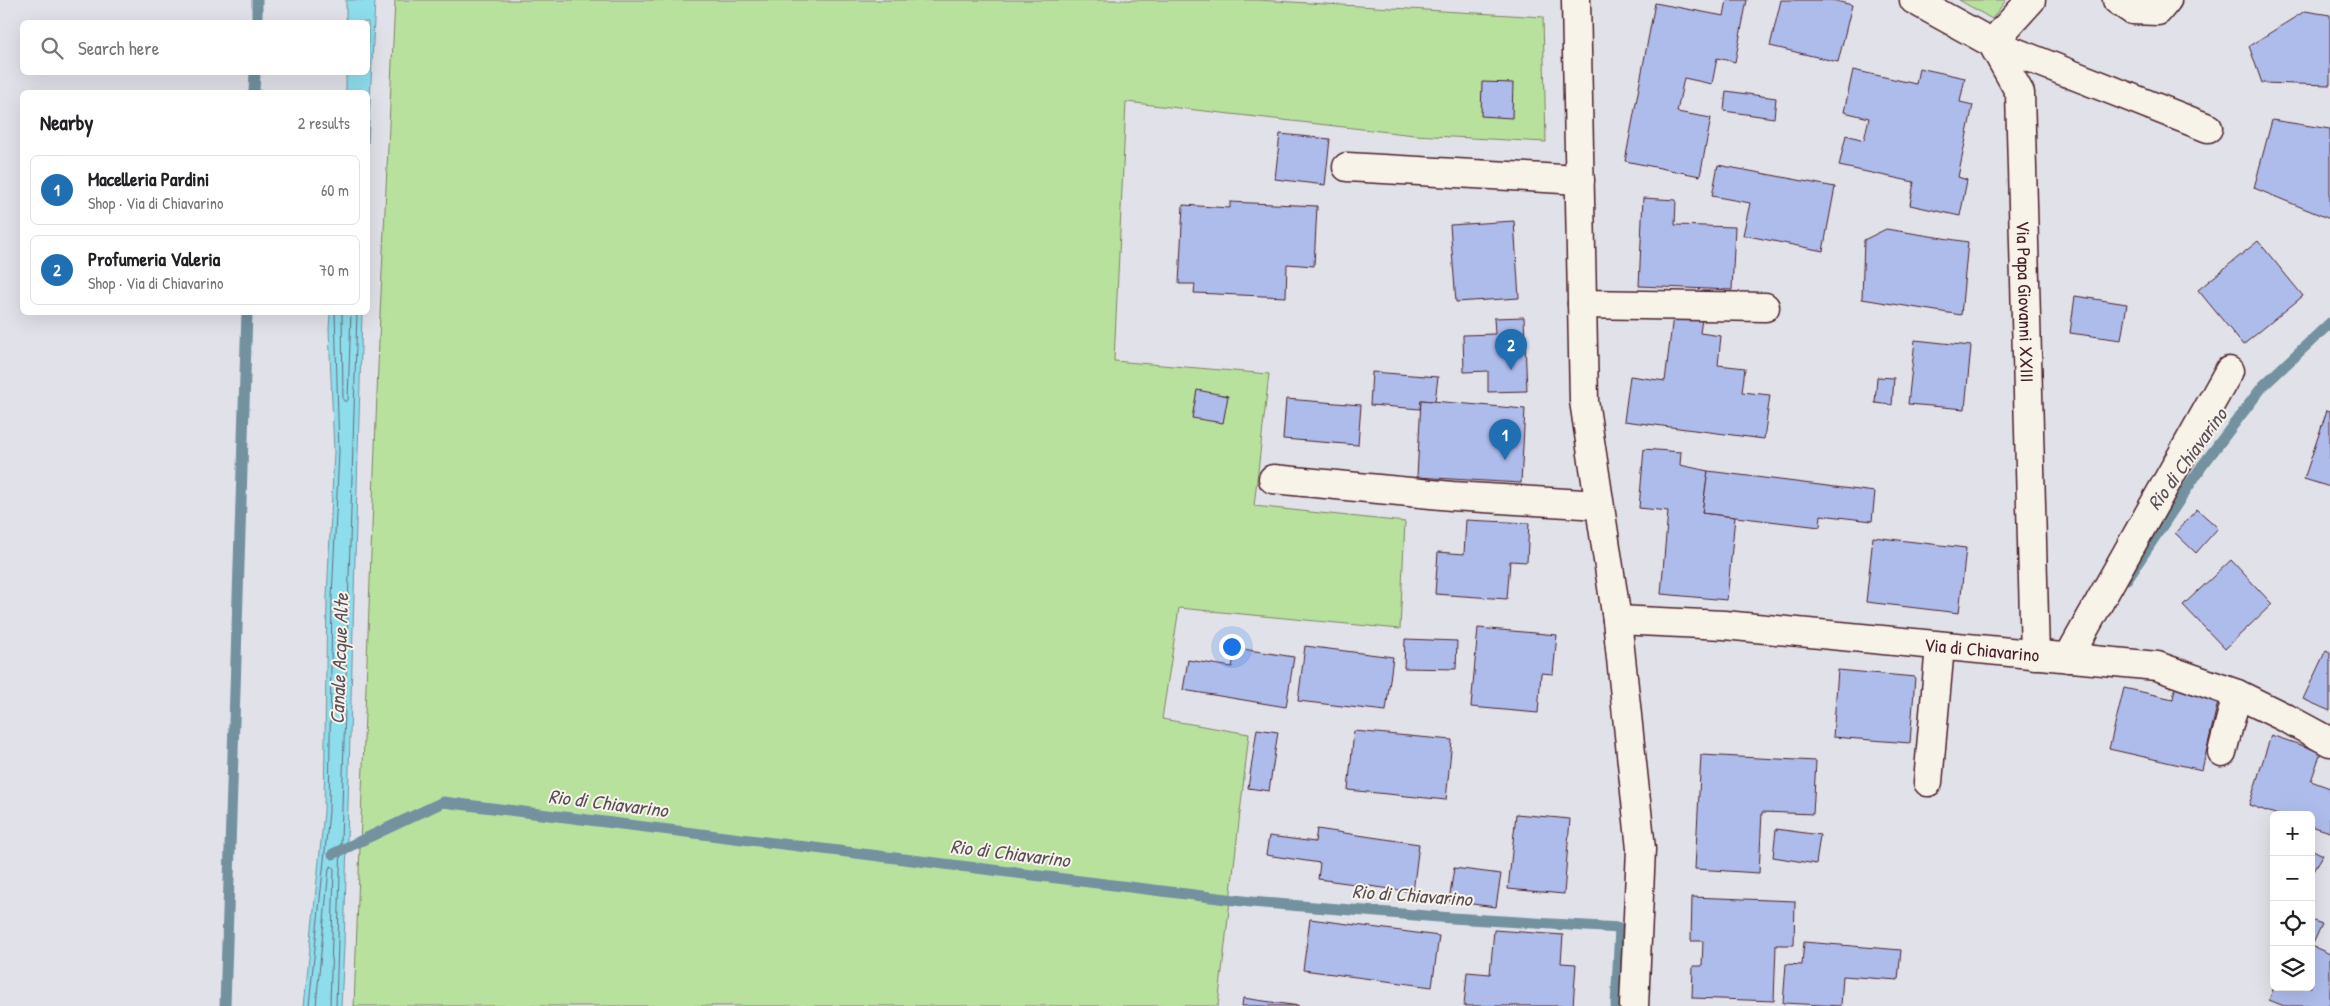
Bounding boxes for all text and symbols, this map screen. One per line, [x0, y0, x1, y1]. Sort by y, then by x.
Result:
search box [20, 20, 370, 75]
icon: search [38, 34, 66, 62]
text: Search here [78, 35, 159, 61]
text: Nearby [40, 108, 93, 137]
text: 2 results [298, 112, 350, 134]
text: Macelleria Pardini [88, 166, 209, 192]
text: 1 [54, 179, 60, 201]
text: 60 m [321, 179, 349, 201]
text: Shop · Via di Chiavarino [88, 192, 223, 214]
street label: Via Papa Giovanni XXIII [2010, 220, 2041, 383]
text: Profumeria Valeria [88, 246, 220, 272]
text: 2 [53, 259, 61, 281]
text: 70 m [319, 259, 349, 281]
text: Shop · Via di Chiavarino [88, 272, 223, 294]
pin: 2 [1495, 329, 1527, 370]
water label: Rio di Chiavarino [2140, 401, 2234, 515]
pin: 1 [1489, 419, 1521, 460]
water label: Canale Acque Alte [323, 592, 355, 725]
street label: Via di Chiavarino [1923, 631, 2041, 668]
your location [1219, 634, 1245, 660]
water label: Rio di Chiavarino [547, 782, 671, 823]
map controls [2270, 811, 2315, 991]
button: + [2270, 811, 2315, 856]
water label: Rio di Chiavarino [949, 832, 1073, 873]
button: − [2270, 856, 2315, 901]
water label: Rio di Chiavarino [1351, 877, 1475, 912]
button: locate [2270, 901, 2315, 946]
button: layers [2270, 946, 2315, 991]

